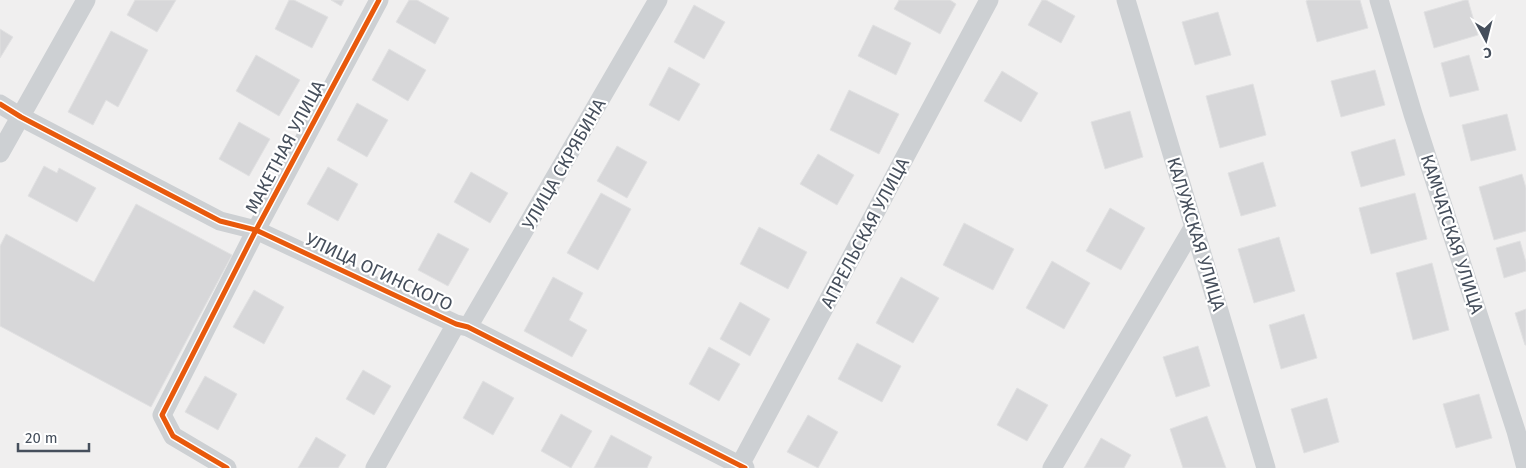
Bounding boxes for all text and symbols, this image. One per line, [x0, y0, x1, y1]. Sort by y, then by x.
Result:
north arrow [1461, 15, 1511, 65]
text: С [1482, 43, 1493, 61]
street label: МАКЕТНАЯ УЛИЦА [241, 76, 330, 217]
street label: УЛИЦА СКРЯБИНА [518, 94, 611, 234]
street label: КАМЧАТСКАЯ УЛИЦА [1416, 151, 1488, 317]
street label: АПРЕЛЬСКАЯ УЛИЦА [816, 153, 914, 312]
street label: КАЛУЖСКАЯ УЛИЦА [1162, 155, 1230, 314]
street label: УЛИЦА ОГИНСКОГО [302, 228, 456, 316]
scale bar [18, 420, 89, 452]
text: 20 m [25, 429, 58, 447]

